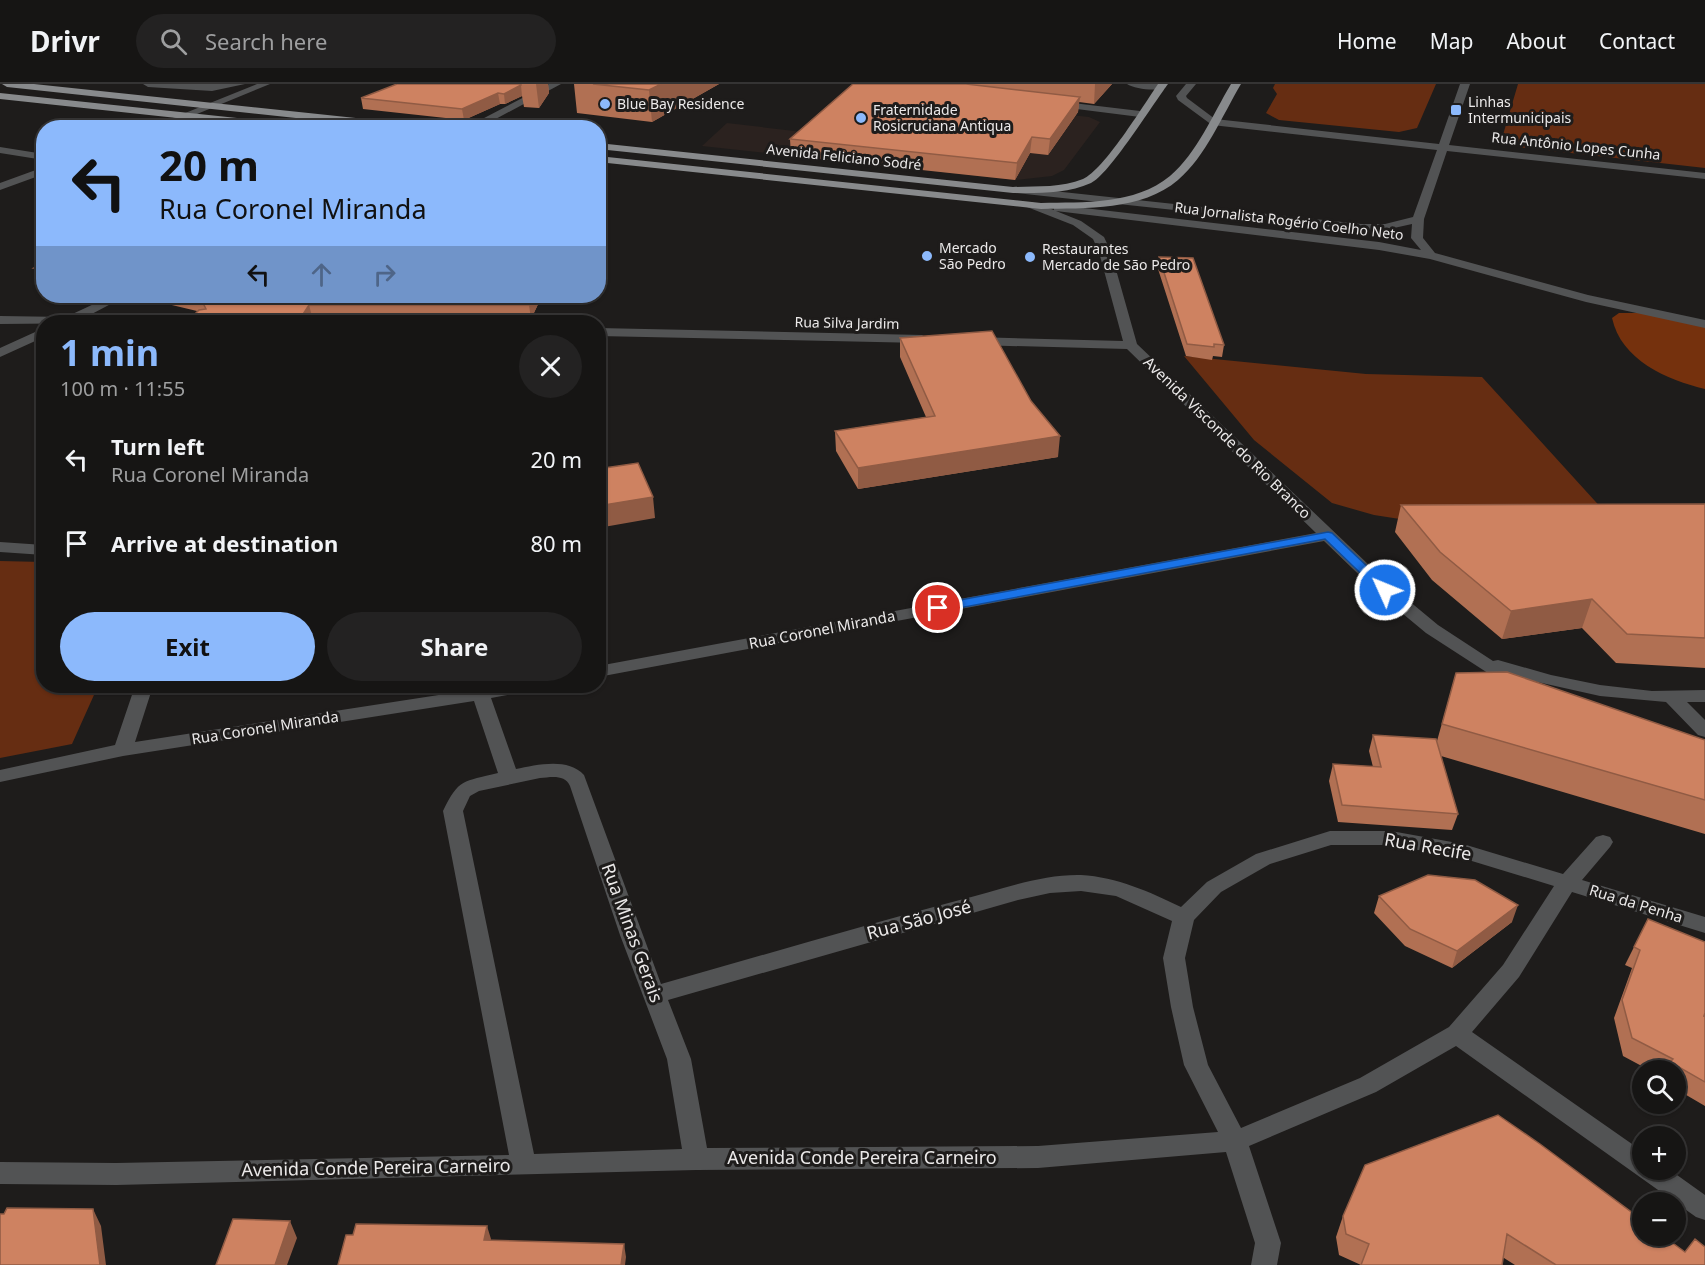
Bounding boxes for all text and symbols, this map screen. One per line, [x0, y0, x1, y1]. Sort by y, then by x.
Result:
search box [136, 14, 556, 68]
text: Drivr [30, 22, 100, 60]
icon: search [157, 25, 190, 58]
text: Search here [205, 26, 327, 56]
text: Home [1337, 27, 1397, 55]
text: Map [1430, 27, 1473, 55]
text: About [1506, 27, 1566, 55]
text: Contact [1599, 27, 1675, 55]
place label: Linhas Intermunicipais [1468, 92, 1572, 127]
place label: Blue Bay Residence [617, 94, 744, 113]
marker: Blue Bay Residence [598, 97, 612, 111]
place label: Fraternidade Rosicruciana Antiqua [873, 100, 1011, 135]
marker: Linhas Intermunicipais [1449, 103, 1463, 117]
marker: Fraternidade Rosicruciana Antiqua [854, 111, 868, 125]
street label: Rua Antônio Lopes Cunha [1491, 127, 1661, 164]
text: 20 m [159, 136, 259, 193]
street label: Avenida Feliciano Sodré [766, 139, 923, 174]
icon: left [60, 144, 138, 222]
text: Rua Coronel Miranda [159, 190, 427, 227]
street label: Rua Jornalista Rogério Coelho Neto [1173, 197, 1405, 244]
place label: Mercado São Pedro [939, 238, 1006, 273]
place label: Restaurantes Mercado de São Pedro [1042, 239, 1190, 274]
marker: Mercado São Pedro [920, 249, 934, 263]
marker: Restaurantes Mercado de São Pedro [1023, 250, 1037, 264]
icon: left [242, 258, 275, 291]
icon: ahead [305, 258, 338, 291]
icon: right [368, 258, 401, 291]
street label: Rua Silva Jardim [794, 312, 900, 333]
text: 1 min [60, 328, 159, 377]
button: close [519, 335, 582, 398]
street label: Avenida Visconde do Rio Branco [1140, 352, 1316, 523]
text: 100 m · 11:55 [60, 375, 185, 402]
text: Turn left [111, 431, 205, 461]
icon: left [60, 443, 93, 476]
text: 20 m [531, 444, 582, 474]
text: Rua Coronel Miranda [111, 461, 309, 488]
icon: arrive [60, 527, 93, 560]
text: Arrive at destination [111, 528, 338, 558]
text: 80 m [531, 528, 582, 558]
position arrow [1353, 558, 1417, 622]
pin [912, 582, 963, 633]
icon: arrive [921, 591, 954, 624]
street label: Rua Coronel Miranda [747, 605, 897, 653]
button: Exit [60, 612, 315, 681]
button: Share [327, 612, 582, 681]
street label: Rua Coronel Miranda [190, 706, 340, 749]
street label: Rua Recife [1383, 827, 1474, 865]
street label: Rua Minas Gerais [597, 860, 669, 1005]
street label: Rua da Penha [1587, 879, 1686, 927]
street label: Rua São José [864, 894, 974, 945]
map controls [1632, 1060, 1686, 1246]
button: search [1632, 1060, 1686, 1114]
button: + [1632, 1126, 1686, 1180]
street label: Avenida Conde Pereira Carneiro [727, 1145, 997, 1169]
street label: Avenida Conde Pereira Carneiro [241, 1153, 511, 1181]
button: − [1632, 1192, 1686, 1246]

